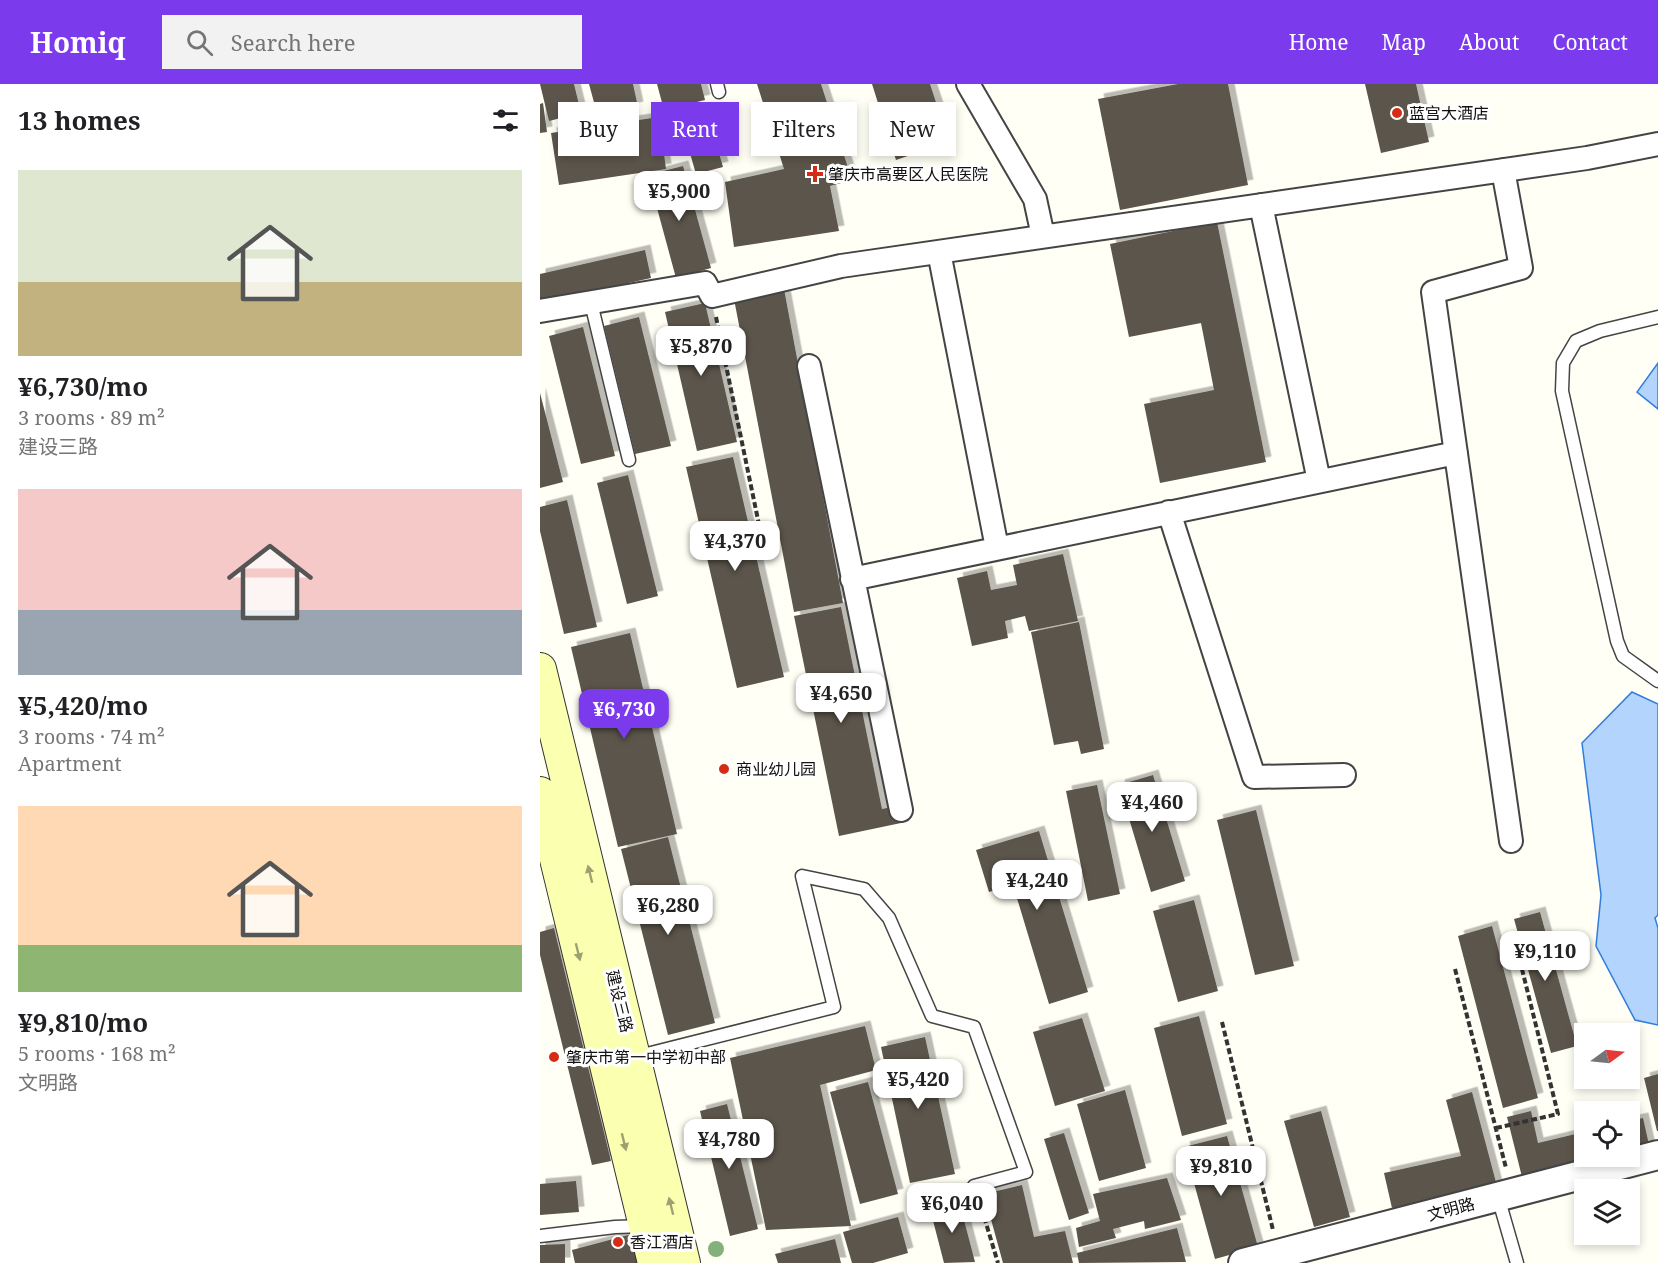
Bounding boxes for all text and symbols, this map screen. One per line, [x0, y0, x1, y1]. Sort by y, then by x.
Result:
search box [162, 15, 582, 69]
text: Homiq [30, 23, 126, 61]
icon: search [183, 26, 216, 59]
text: Search here [231, 27, 356, 57]
text: Home [1289, 28, 1349, 56]
text: Map [1382, 28, 1426, 56]
text: About [1459, 28, 1520, 56]
text: Contact [1553, 28, 1628, 56]
text: 13 homes [18, 102, 140, 138]
chip: Buy [558, 102, 639, 156]
chip: Rent [651, 102, 739, 156]
chip: Filters [751, 102, 857, 156]
chip: New [869, 102, 956, 156]
place label: 蓝宫大酒店 [1409, 102, 1489, 124]
icon: filters [489, 104, 522, 137]
marker: 蓝宫大酒店 [1390, 106, 1404, 120]
place label: 肇庆市高要区人民医院 [828, 163, 988, 185]
marker: 肇庆市高要区人民医院 [806, 165, 824, 183]
pin: ¥5,900 [630, 171, 728, 222]
text: ¥5,900 [648, 177, 710, 204]
icon: home [216, 209, 324, 317]
pin: ¥5,870 [652, 326, 750, 377]
text: ¥5,870 [670, 332, 732, 359]
text: ¥6,730/mo [18, 368, 148, 404]
text: 3 rooms · 89 m² [18, 404, 165, 431]
text: 建设三路 [18, 433, 98, 460]
pin: ¥4,370 [686, 521, 784, 572]
text: ¥4,370 [704, 527, 766, 554]
icon: home [216, 528, 324, 636]
pin: ¥4,650 [792, 673, 890, 724]
text: ¥4,650 [810, 679, 872, 706]
text: ¥5,420/mo [18, 687, 148, 723]
pin: ¥6,730 [575, 689, 673, 740]
text: ¥6,730 [593, 695, 655, 722]
text: 3 rooms · 74 m² [18, 723, 165, 750]
text: Apartment [18, 750, 122, 777]
place label: 商业幼儿园 [736, 758, 816, 780]
marker: 商业幼儿园 [717, 762, 731, 776]
pin: ¥4,460 [1103, 782, 1201, 833]
text: ¥4,460 [1121, 788, 1183, 815]
icon: home [216, 845, 324, 953]
pin: ¥4,240 [988, 860, 1086, 911]
one-way arrow [584, 865, 594, 883]
text: ¥4,240 [1006, 866, 1068, 893]
pin: ¥6,280 [619, 885, 717, 936]
text: ¥6,280 [637, 891, 699, 918]
pin: ¥9,110 [1496, 931, 1594, 982]
text: ¥9,110 [1514, 937, 1576, 964]
one-way arrow [574, 943, 584, 961]
street label: 建设三路 [602, 967, 638, 1035]
text: ¥9,810/mo [18, 1004, 148, 1040]
north arrow [1574, 1023, 1640, 1089]
map controls [1574, 1023, 1640, 1245]
text: 5 rooms · 168 m² [18, 1040, 176, 1067]
place label: 肇庆市第一中学初中部 [566, 1046, 726, 1068]
marker: 肇庆市第一中学初中部 [547, 1050, 561, 1064]
pin: ¥5,420 [869, 1059, 967, 1110]
text: ¥5,420 [887, 1065, 949, 1092]
text: 文明路 [18, 1069, 78, 1096]
button: locate [1574, 1101, 1640, 1167]
pin: ¥4,780 [680, 1119, 778, 1170]
text: ¥4,780 [698, 1125, 760, 1152]
one-way arrow [620, 1132, 630, 1151]
pin: ¥9,810 [1172, 1146, 1270, 1197]
text: ¥9,810 [1190, 1152, 1252, 1179]
button: layers [1574, 1179, 1640, 1245]
pin: ¥6,040 [903, 1183, 1001, 1234]
text: ¥6,040 [921, 1189, 983, 1216]
street label: 文明路 [1425, 1192, 1477, 1226]
one-way arrow [665, 1197, 675, 1215]
place label: 香江酒店 [630, 1231, 694, 1253]
marker: 香江酒店 [611, 1235, 625, 1249]

